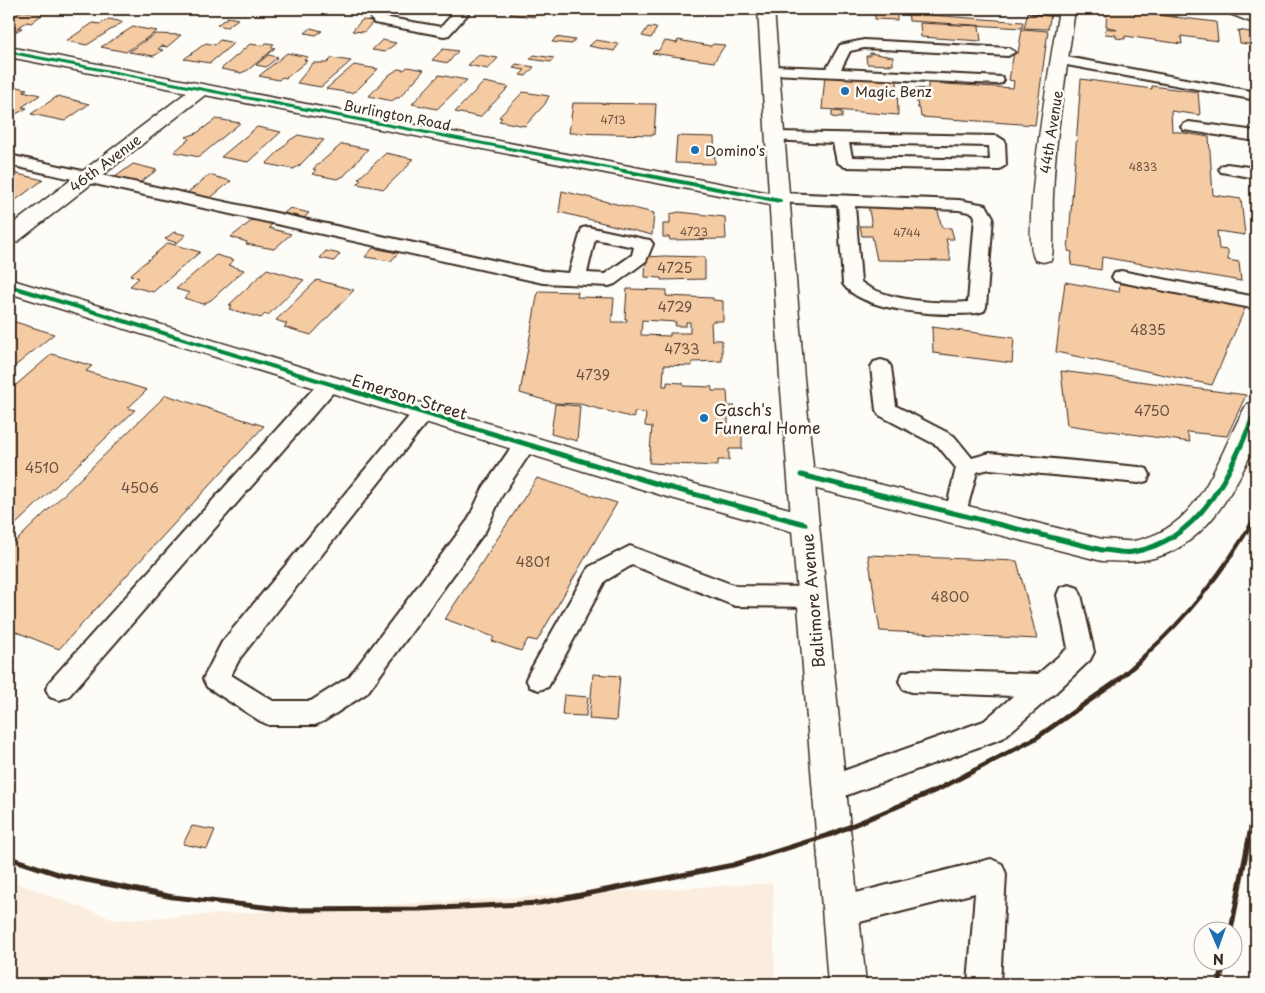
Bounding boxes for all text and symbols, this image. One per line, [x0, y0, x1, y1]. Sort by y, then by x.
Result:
place label: Magic Benz [855, 81, 932, 102]
marker: Magic Benz [839, 85, 851, 97]
street label: 44th Avenue [1034, 89, 1068, 175]
street label: Burlington Road [341, 94, 453, 136]
house number: 4713 [601, 111, 625, 128]
street label: 46th Avenue [65, 129, 145, 197]
place label: Domino's [705, 140, 765, 161]
marker: Domino's [689, 144, 701, 156]
house number: 4833 [1129, 158, 1157, 175]
house number: 4723 [680, 223, 708, 240]
house number: 4744 [893, 224, 921, 241]
house number: 4725 [657, 257, 693, 278]
house number: 4729 [658, 296, 692, 317]
house number: 4835 [1130, 319, 1166, 340]
house number: 4733 [664, 338, 700, 359]
house number: 4739 [576, 364, 610, 385]
street label: Emerson Street [349, 367, 471, 425]
place label: Gasch's Funeral Home [714, 397, 821, 439]
house number: 4750 [1134, 400, 1170, 421]
marker: Gasch's Funeral Home [698, 412, 710, 424]
house number: 4510 [25, 457, 59, 478]
house number: 4506 [121, 477, 159, 498]
street label: Baltimore Avenue [794, 532, 830, 669]
house number: 4801 [516, 551, 550, 572]
house number: 4800 [931, 586, 969, 607]
north arrow [1192, 920, 1242, 970]
text: N [1213, 949, 1224, 970]

